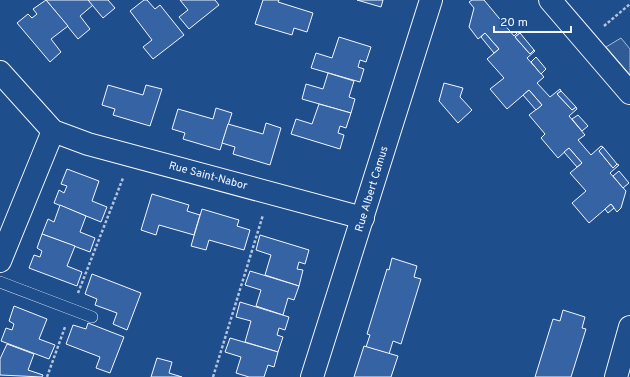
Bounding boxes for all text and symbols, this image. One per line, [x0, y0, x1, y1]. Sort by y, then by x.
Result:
scale bar [494, 8, 571, 34]
text: 20 m [500, 15, 528, 31]
street label: Rue Albert Camus [352, 144, 392, 234]
street label: Rue Saint-Nabor [167, 159, 250, 193]

